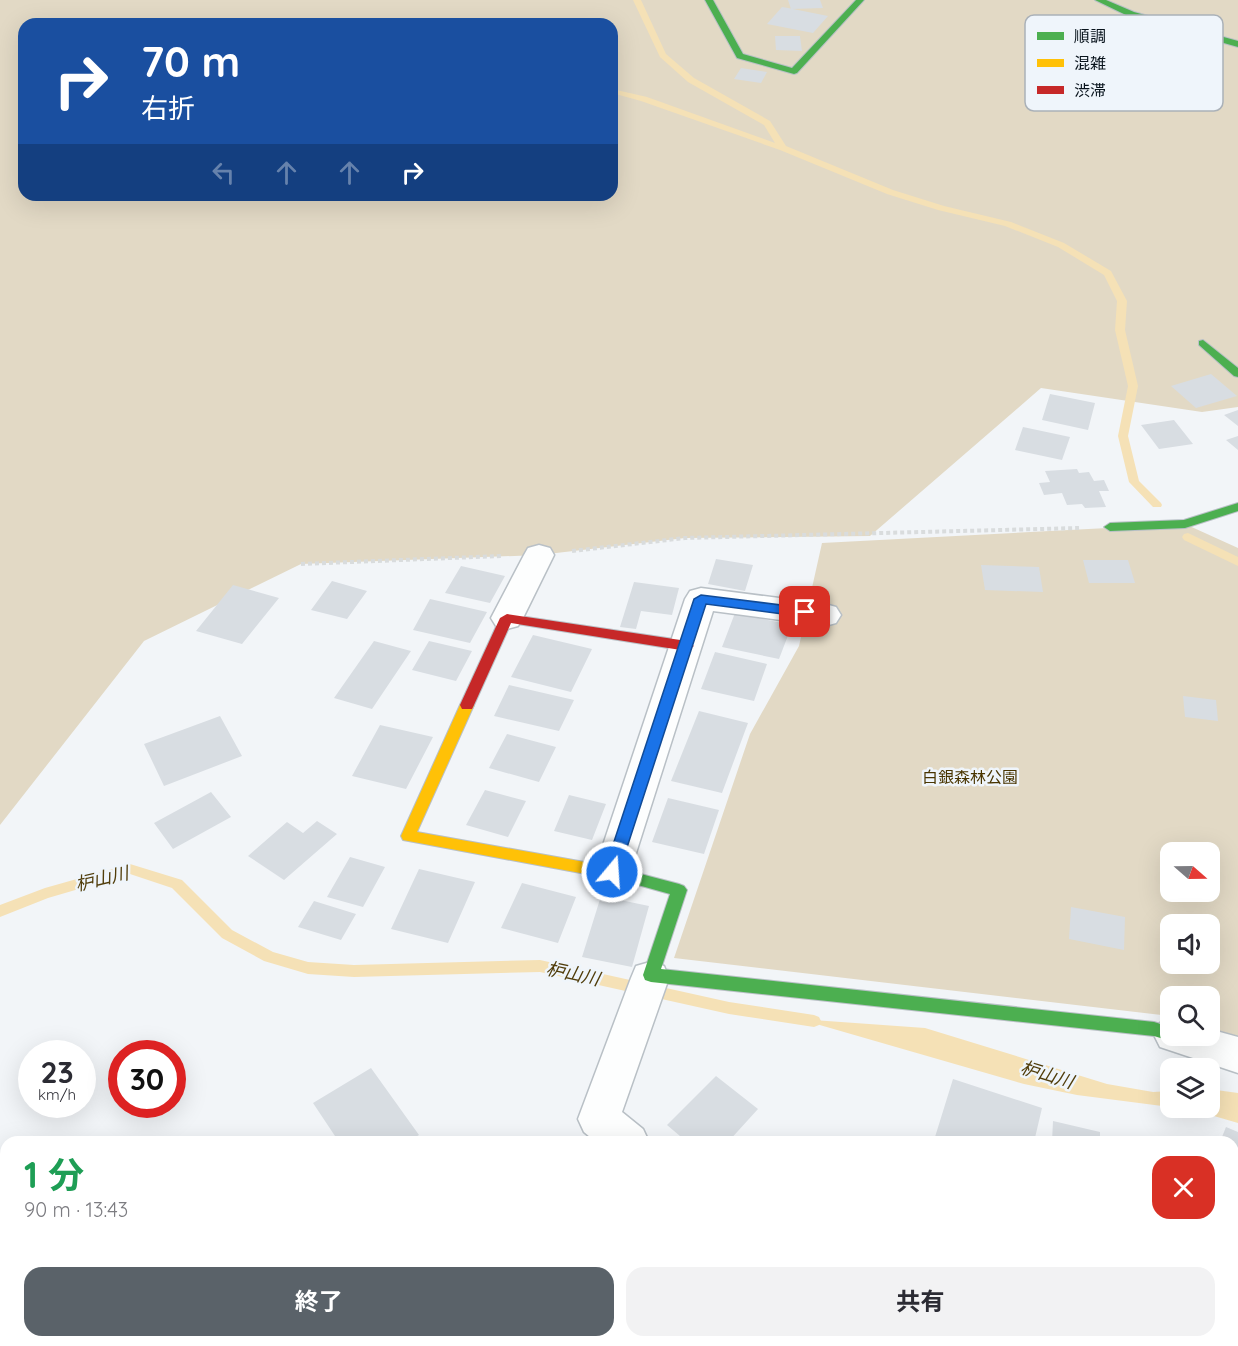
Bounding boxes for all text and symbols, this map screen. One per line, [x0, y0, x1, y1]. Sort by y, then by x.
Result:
legend [1025, 15, 1223, 111]
text: 順調 [1074, 26, 1106, 46]
text: 70 m [141, 35, 240, 88]
icon: right [42, 42, 120, 120]
text: 混雑 [1074, 53, 1106, 73]
text: 渋滞 [1074, 80, 1106, 100]
text: 右折 [141, 91, 195, 125]
icon: left [207, 156, 240, 189]
icon: ahead [270, 156, 303, 189]
icon: ahead [333, 156, 366, 189]
icon: right [396, 156, 429, 189]
pin [779, 586, 830, 637]
icon: arrive [788, 595, 821, 628]
park label: 白銀森林公園 [922, 767, 1018, 787]
position arrow [580, 840, 644, 904]
north arrow [1160, 842, 1220, 902]
map controls [1160, 842, 1220, 1118]
water label: 枦山川 [73, 861, 133, 896]
button: sound [1160, 914, 1220, 974]
water label: 枦山川 [544, 957, 604, 991]
button: search [1160, 986, 1220, 1046]
speed limit sign: 30 [108, 1040, 186, 1118]
text: 23 [40, 1053, 74, 1091]
water label: 枦山川 [1018, 1056, 1078, 1094]
button: layers [1160, 1058, 1220, 1118]
text: km/h [38, 1085, 76, 1104]
text: 1 分 [24, 1152, 84, 1197]
button: close [1152, 1156, 1215, 1219]
text: 90 m · 13:43 [24, 1197, 128, 1222]
button: 終了 [24, 1267, 614, 1336]
button: 共有 [626, 1267, 1215, 1336]

